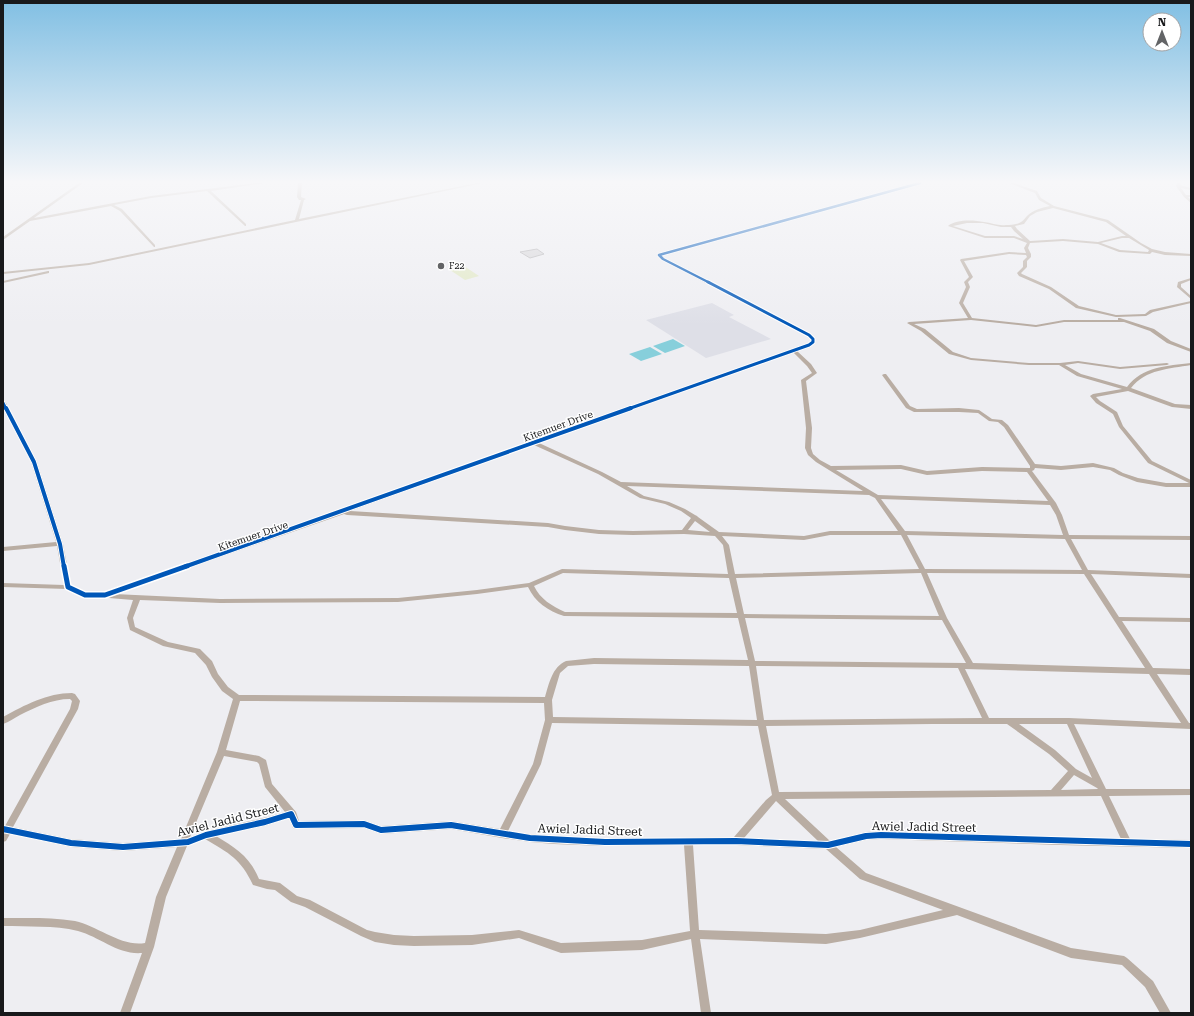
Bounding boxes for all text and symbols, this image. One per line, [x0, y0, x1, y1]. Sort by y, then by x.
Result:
north arrow [1142, 12, 1182, 52]
text: N [1158, 16, 1167, 29]
marker: F22 [436, 261, 446, 271]
place label: F22 [449, 261, 464, 271]
street label: Kitemuer Drive [522, 408, 595, 444]
street label: Kitemuer Drive [217, 519, 290, 553]
street label: Awiel Jadid Street [176, 800, 281, 839]
street label: Awiel Jadid Street [872, 819, 977, 835]
street label: Awiel Jadid Street [537, 821, 643, 839]

